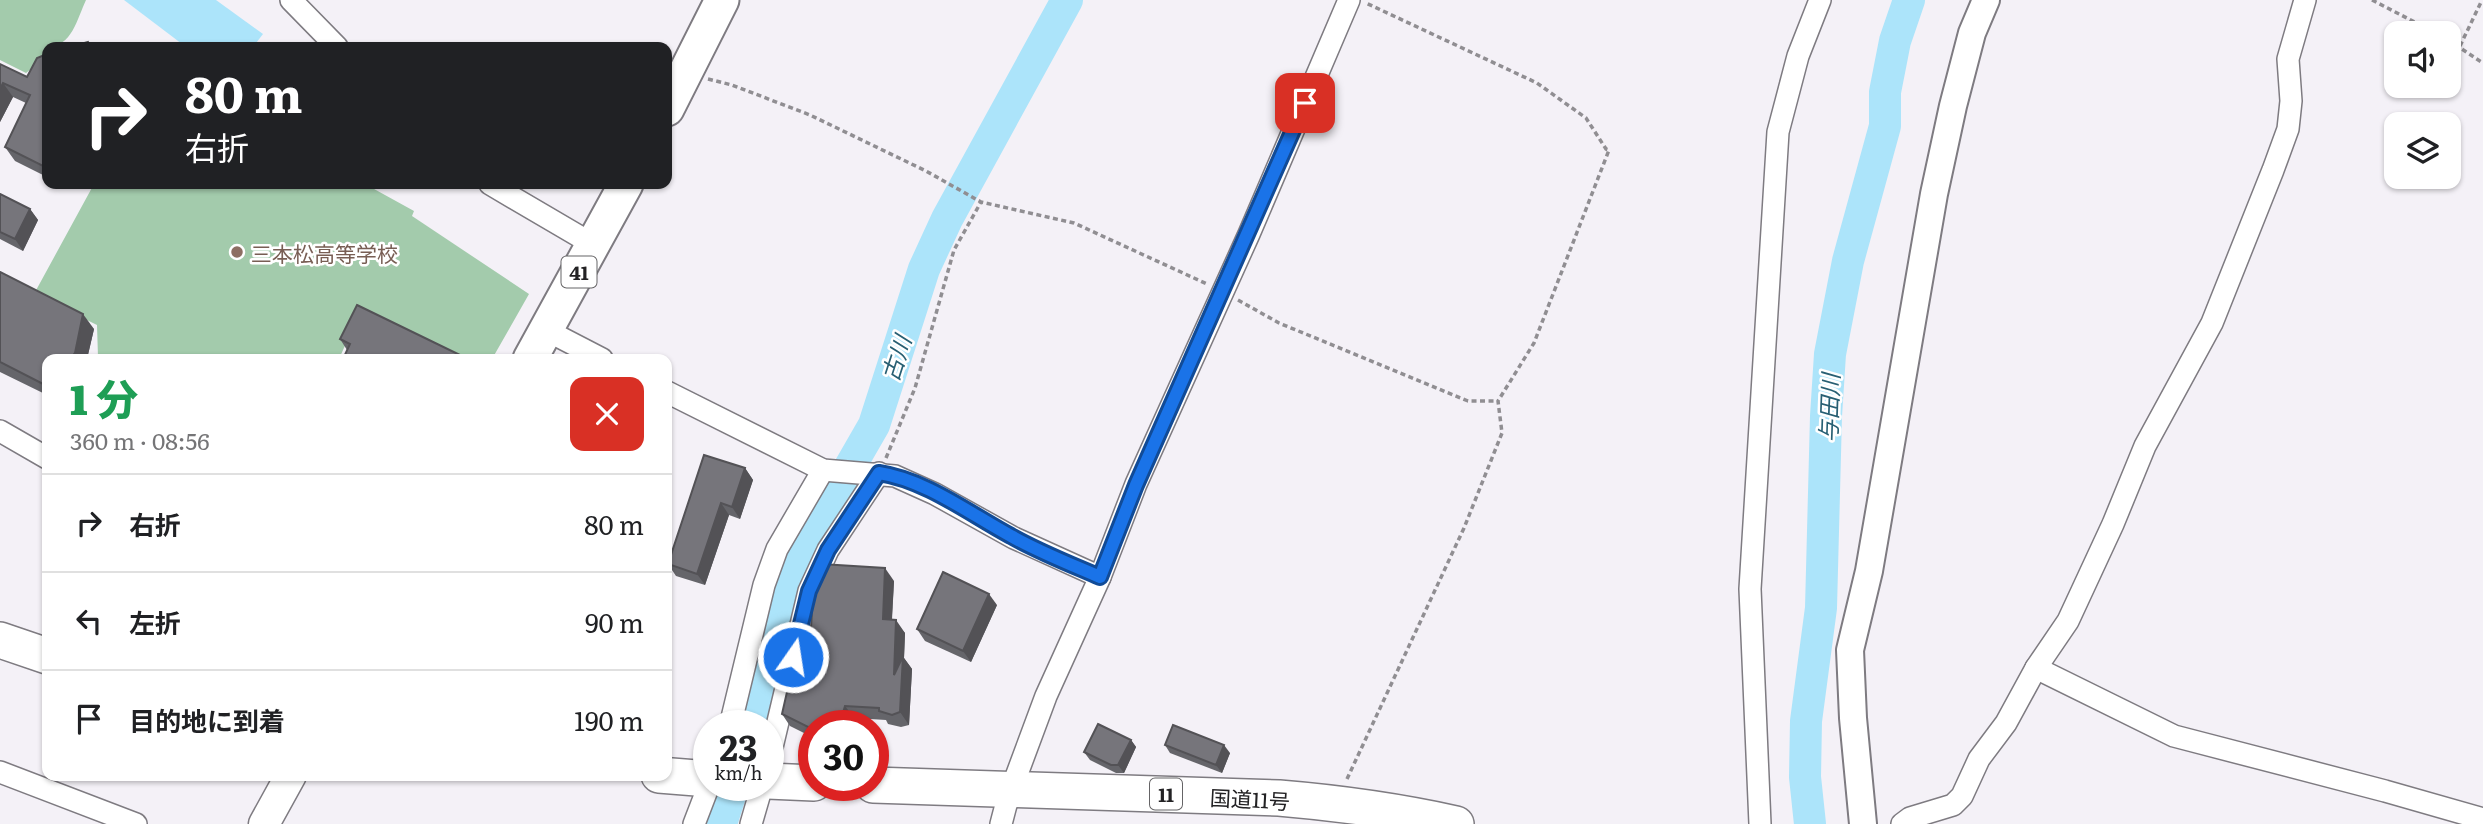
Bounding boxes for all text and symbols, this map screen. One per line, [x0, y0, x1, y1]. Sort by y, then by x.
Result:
map controls [2384, 21, 2461, 189]
button: sound [2384, 21, 2461, 98]
text: 80 m [185, 55, 303, 128]
icon: right [70, 70, 161, 161]
pin [1275, 73, 1335, 133]
icon: arrive [1286, 84, 1324, 122]
button: layers [2384, 112, 2461, 189]
text: 右折 [185, 122, 249, 170]
place label: 三本松高等学校 [251, 237, 398, 268]
marker: 三本松高等学校 [229, 244, 245, 260]
road number: 41 [562, 256, 596, 288]
water label: 古川 [872, 328, 919, 385]
text: 1 分 [70, 366, 138, 428]
water label: 与田川 [1810, 370, 1846, 443]
button: close [570, 377, 644, 451]
text: 360 m · 08:56 [70, 423, 210, 457]
icon: right [70, 504, 108, 542]
text: 右折 [129, 504, 181, 543]
text: 80 m [584, 504, 644, 543]
icon: left [70, 602, 108, 640]
text: 左折 [129, 602, 181, 641]
text: 90 m [585, 602, 644, 641]
position arrow [756, 620, 830, 694]
icon: arrive [70, 700, 108, 738]
text: 目的地に到着 [129, 700, 285, 739]
text: 190 m [574, 700, 644, 739]
speed limit sign: 30 [798, 710, 889, 801]
text: 23 [719, 720, 758, 772]
text: km/h [715, 759, 762, 786]
road number: 11 [1150, 778, 1182, 810]
street label: 国道11号 [1209, 780, 1291, 816]

